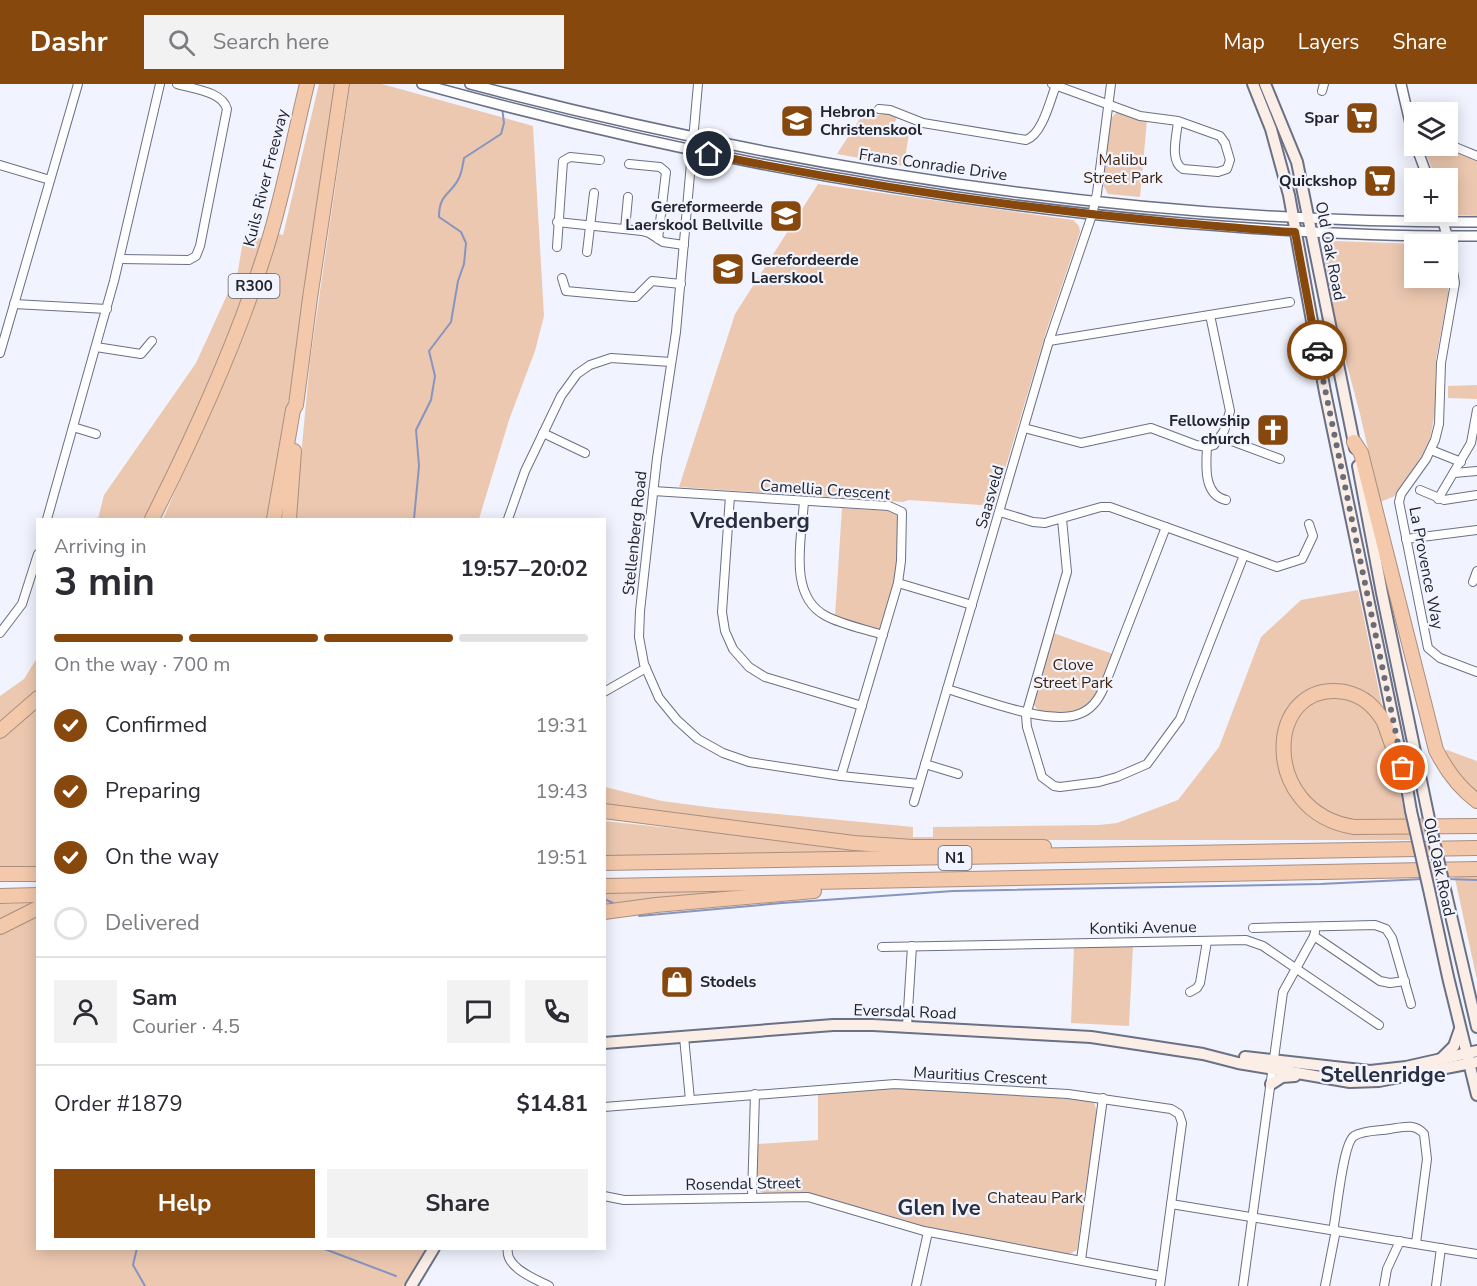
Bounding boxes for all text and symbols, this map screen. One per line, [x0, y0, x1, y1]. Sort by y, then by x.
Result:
search box [144, 15, 564, 69]
text: Dashr [30, 23, 108, 61]
icon: search [165, 26, 198, 59]
text: Search here [213, 27, 329, 57]
text: Map [1223, 28, 1265, 56]
text: Layers [1298, 28, 1359, 56]
text: Share [1392, 28, 1447, 56]
supermarket icon: Spar [1344, 100, 1380, 136]
place label: Hebron Christenskool [820, 101, 922, 141]
map controls [1404, 102, 1458, 288]
button: layers [1404, 102, 1458, 156]
school or university icon: Hebron Christenskool [779, 103, 815, 139]
street label: Kuils River Freeway [238, 106, 294, 249]
place label: Spar [1304, 107, 1340, 129]
pin [683, 128, 734, 179]
icon: home [692, 137, 725, 170]
street label: Frans Conradie Drive [857, 144, 1009, 186]
park label: Malibu Street Park [1083, 149, 1164, 189]
supermarket icon: Quickshop [1362, 163, 1398, 199]
button: + [1404, 168, 1458, 222]
place label: Quickshop [1279, 170, 1357, 192]
place label: Gereformeerde Laerskool Bellville [625, 196, 763, 236]
school or university icon: Gereformeerde Laerskool Bellville [768, 198, 804, 234]
street label: Old Oak Road [1310, 200, 1350, 302]
button: − [1404, 234, 1458, 288]
place label: Gerefordeerde Laerskool [751, 249, 859, 289]
school or university icon: Gerefordeerde Laerskool [710, 251, 746, 287]
road number: R300 [228, 274, 280, 298]
courier [1287, 320, 1347, 380]
icon: car [1301, 334, 1334, 367]
place label: Fellowship church [1169, 410, 1250, 450]
church icon: Fellowship church [1255, 412, 1291, 448]
street label: Saasveld [970, 463, 1010, 531]
street label: Stellenberg Road [618, 470, 652, 596]
street label: Camellia Crescent [759, 474, 891, 506]
street label: La Provence Way [1403, 505, 1449, 632]
district label: Vredenberg [689, 506, 810, 536]
text: Arriving in [54, 533, 147, 560]
text: 19:57–20:02 [460, 554, 588, 584]
text: 3 min [54, 556, 155, 609]
text: On the way · 700 m [54, 651, 230, 678]
park label: Clove Street Park [1033, 654, 1114, 694]
icon: check [54, 709, 87, 742]
text: Confirmed [105, 710, 207, 740]
text: 19:31 [535, 712, 588, 739]
pin [1377, 742, 1428, 793]
icon: bag [1386, 751, 1419, 784]
icon: check [54, 775, 87, 808]
text: Preparing [105, 776, 201, 806]
text: 19:43 [535, 778, 588, 805]
street label: Old Oak Road [1418, 816, 1460, 918]
icon: check [54, 841, 87, 874]
text: On the way [105, 842, 219, 872]
text: 19:51 [535, 844, 588, 871]
road number: N1 [938, 846, 972, 870]
text: Delivered [105, 908, 200, 938]
street label: Kontiki Avenue [1089, 916, 1197, 940]
shop icon: Stodels [659, 964, 695, 1000]
place label: Stodels [700, 971, 757, 993]
button: person [54, 980, 117, 1043]
button: chat [447, 980, 510, 1043]
button: phone [525, 980, 588, 1043]
text: Sam [132, 983, 177, 1013]
street label: Eversdal Road [853, 999, 957, 1025]
text: Courier · 4.5 [132, 1013, 240, 1040]
district label: Stellenridge [1320, 1060, 1446, 1090]
street label: Mauritius Crescent [913, 1062, 1048, 1091]
text: Order #1879 [54, 1089, 183, 1119]
text: $14.81 [517, 1089, 588, 1119]
button: Help [54, 1169, 315, 1238]
button: Share [327, 1169, 588, 1238]
street label: Rosendal Street [685, 1172, 801, 1196]
park label: Chateau Park [987, 1187, 1084, 1209]
district label: Glen Ive [897, 1193, 981, 1223]

